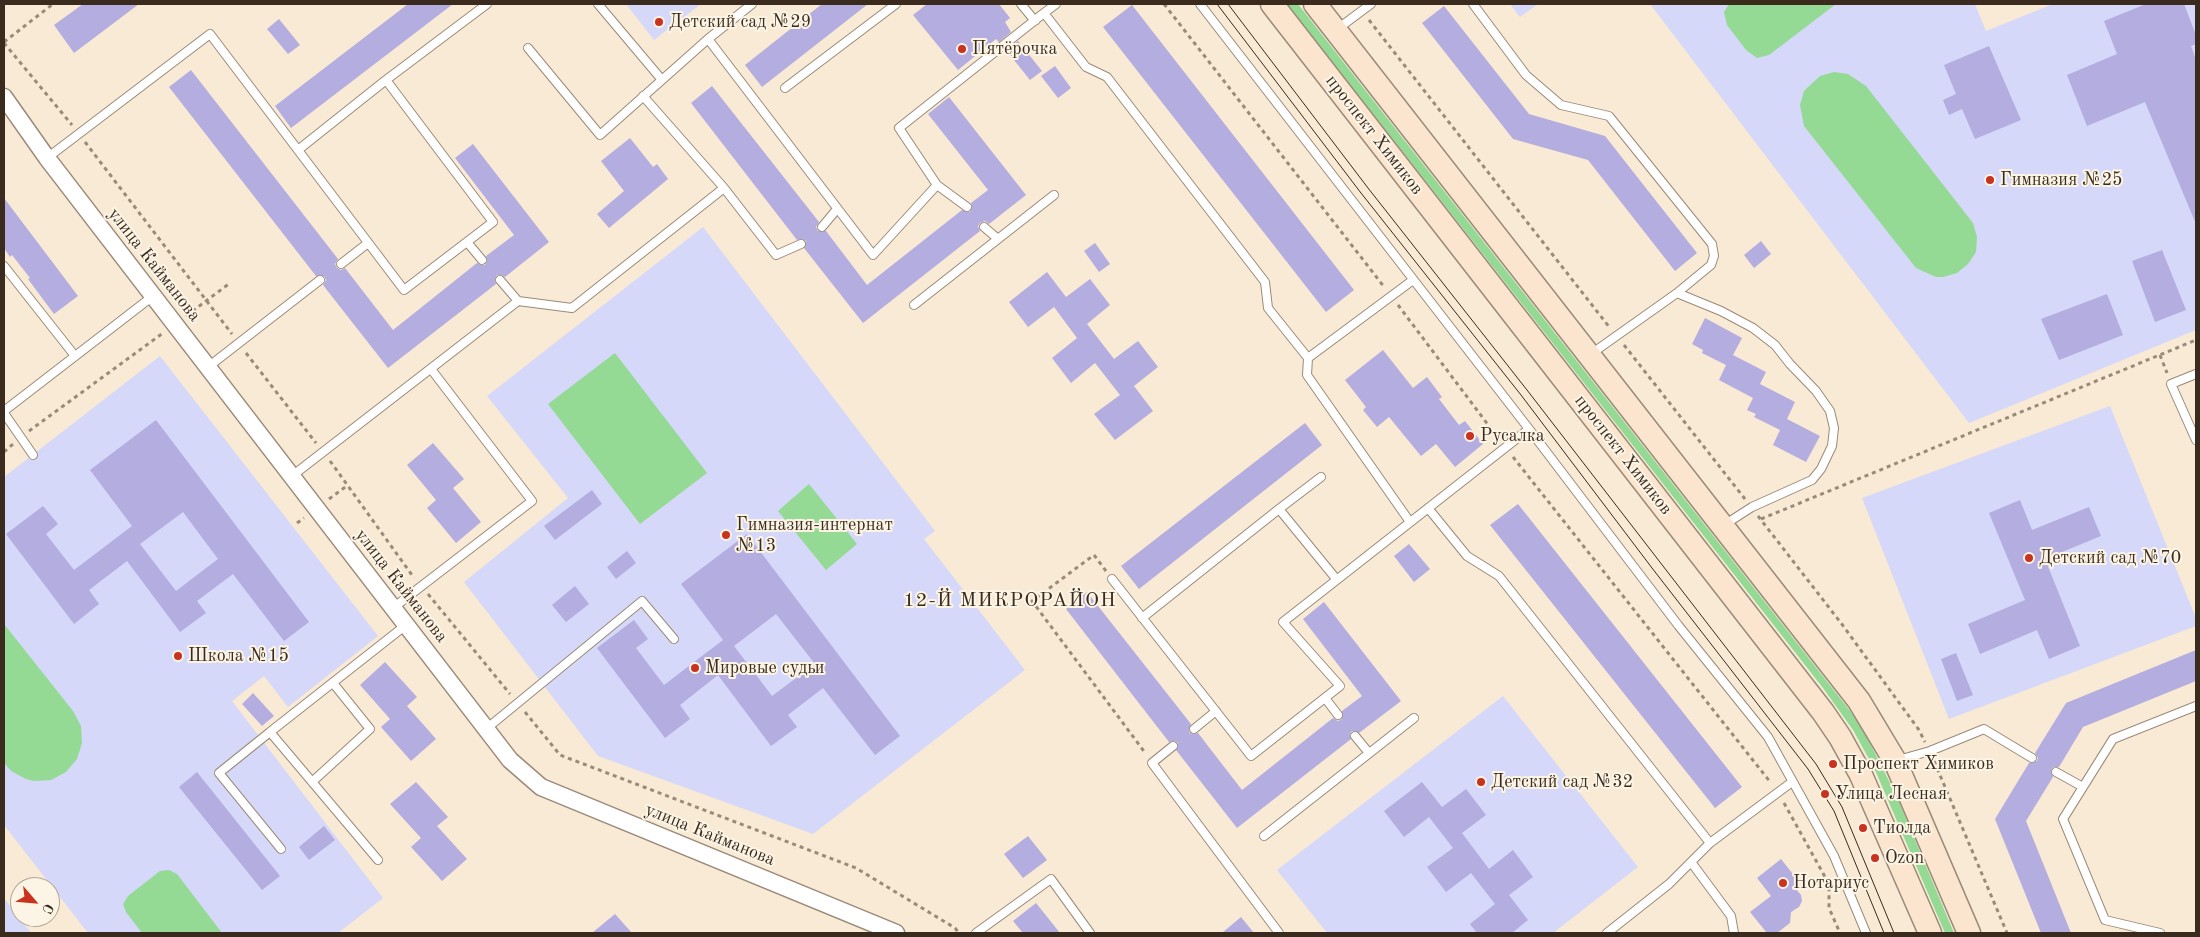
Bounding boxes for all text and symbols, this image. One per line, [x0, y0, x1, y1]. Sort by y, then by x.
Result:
place label: Детский сад №29 [669, 11, 811, 33]
marker: Детский сад №29 [653, 16, 665, 28]
place label: Пятёрочка [972, 38, 1057, 60]
marker: Пятёрочка [956, 43, 968, 55]
street label: проспект Химиков [1320, 71, 1428, 199]
place label: Гимназия №25 [2000, 169, 2123, 191]
marker: Гимназия №25 [1984, 174, 1996, 186]
street label: улица Кайманова [103, 204, 205, 326]
street label: проспект Химиков [1569, 391, 1677, 519]
place label: Русалка [1480, 425, 1545, 447]
marker: Русалка [1464, 430, 1476, 442]
place label: Гимназия-интернат №13 [736, 514, 893, 556]
street label: улица Кайманова [350, 525, 452, 647]
marker: Гимназия-интернат №13 [720, 529, 732, 541]
place label: Детский сад №70 [2039, 547, 2181, 569]
marker: Детский сад №70 [2023, 552, 2035, 564]
district label: 12-Й МИКРОРАЙОН [901, 589, 1119, 613]
place label: Школа №15 [188, 645, 289, 667]
marker: Школа №15 [172, 650, 184, 662]
place label: Мировые судьи [705, 657, 824, 679]
marker: Мировые судьи [689, 662, 701, 674]
place label: Проспект Химиков [1843, 753, 1994, 775]
marker: Проспект Химиков [1827, 758, 1839, 770]
place label: Детский сад №32 [1491, 771, 1633, 793]
marker: Детский сад №32 [1475, 776, 1487, 788]
place label: Улица Лесная [1835, 783, 1947, 805]
marker: Улица Лесная [1819, 788, 1831, 800]
street label: улица Кайманова [642, 799, 778, 871]
place label: Тиолда [1873, 817, 1931, 839]
marker: Тиолда [1857, 822, 1869, 834]
place label: Ozon [1885, 847, 1924, 869]
marker: Ozon [1869, 852, 1881, 864]
place label: Нотариус [1793, 872, 1869, 894]
north arrow [10, 877, 60, 927]
marker: Нотариус [1777, 877, 1789, 889]
text: С [39, 901, 56, 916]

